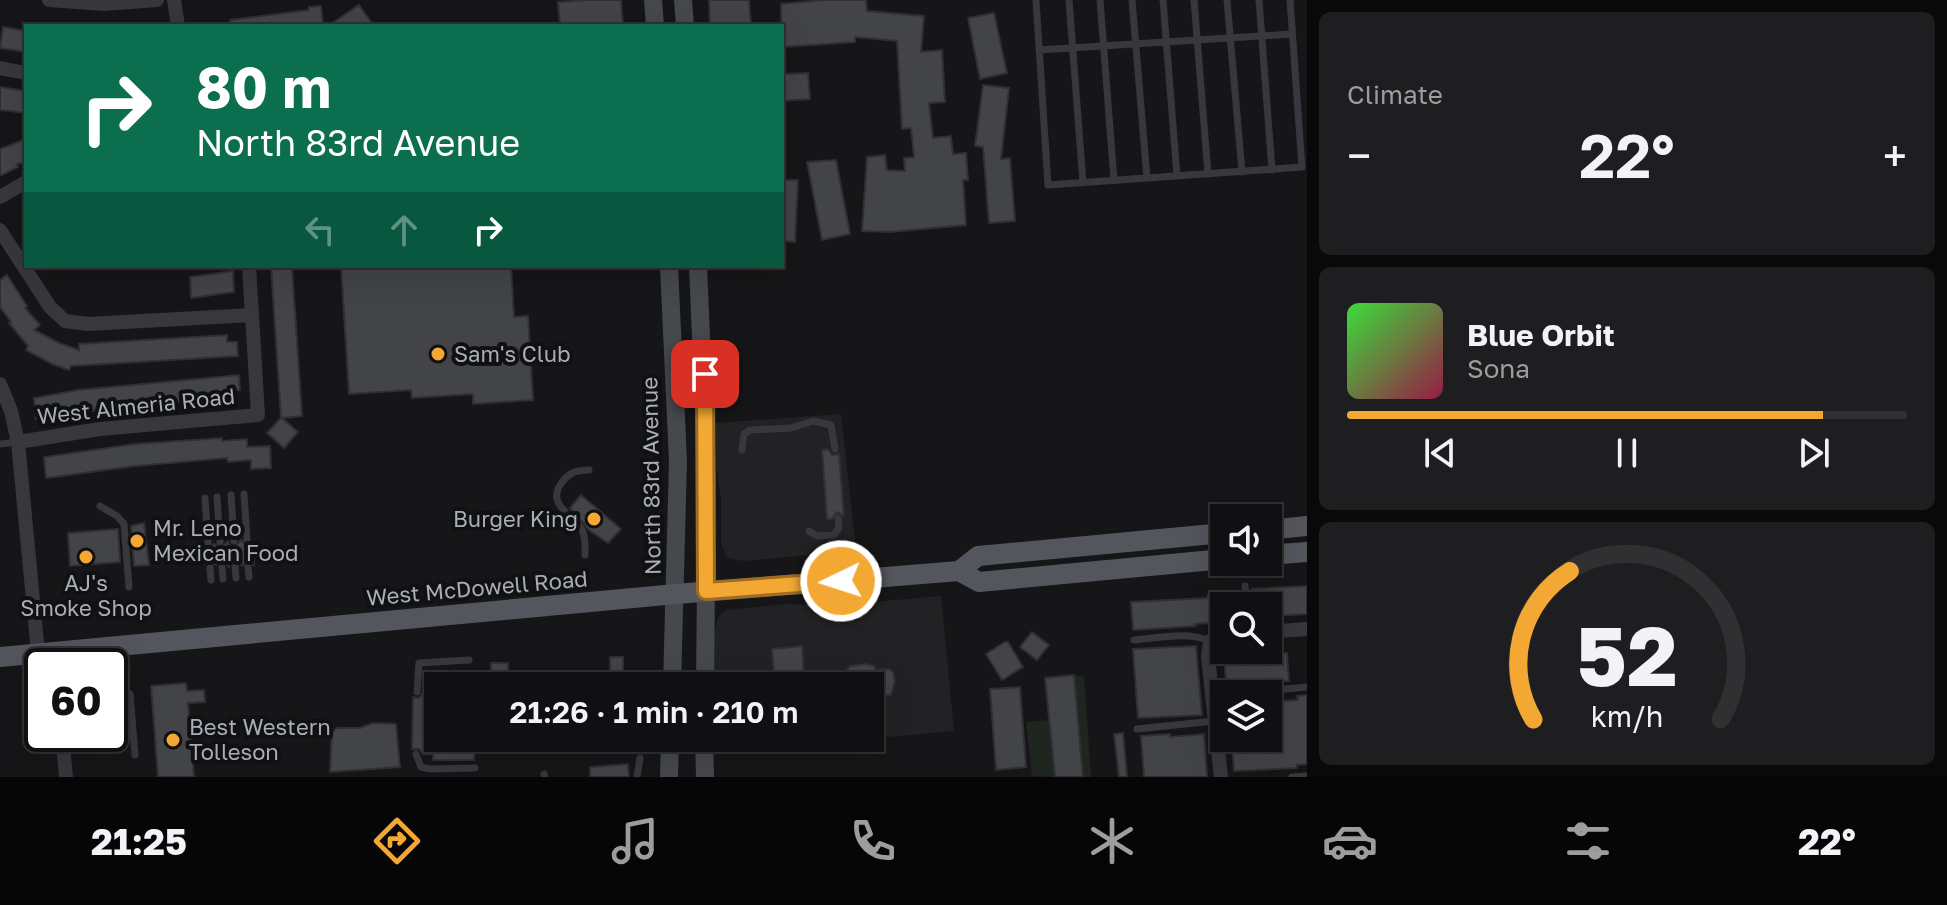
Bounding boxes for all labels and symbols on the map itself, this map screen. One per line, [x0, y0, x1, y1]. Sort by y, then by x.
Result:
place label: Sam's Club [454, 340, 571, 367]
pin [671, 340, 739, 408]
marker: Sam's Club [429, 345, 447, 363]
street label: North 83rd Avenue [635, 377, 666, 575]
street label: West Almeria Road [36, 382, 236, 429]
place label: Burger King [453, 505, 578, 532]
marker: Burger King [585, 510, 603, 528]
place label: Mr. Leno Mexican Food [153, 514, 299, 566]
marker: Mr. Leno Mexican Food [128, 532, 146, 550]
position arrow [799, 539, 883, 623]
marker: AJ's Smoke Shop [77, 548, 95, 566]
street label: West McDowell Road [365, 564, 589, 611]
place label: AJ's Smoke Shop [20, 569, 152, 621]
speed limit sign: 60 [24, 648, 128, 752]
place label: Best Western Tolleson [189, 713, 331, 765]
marker: Best Western Tolleson [164, 731, 182, 749]

